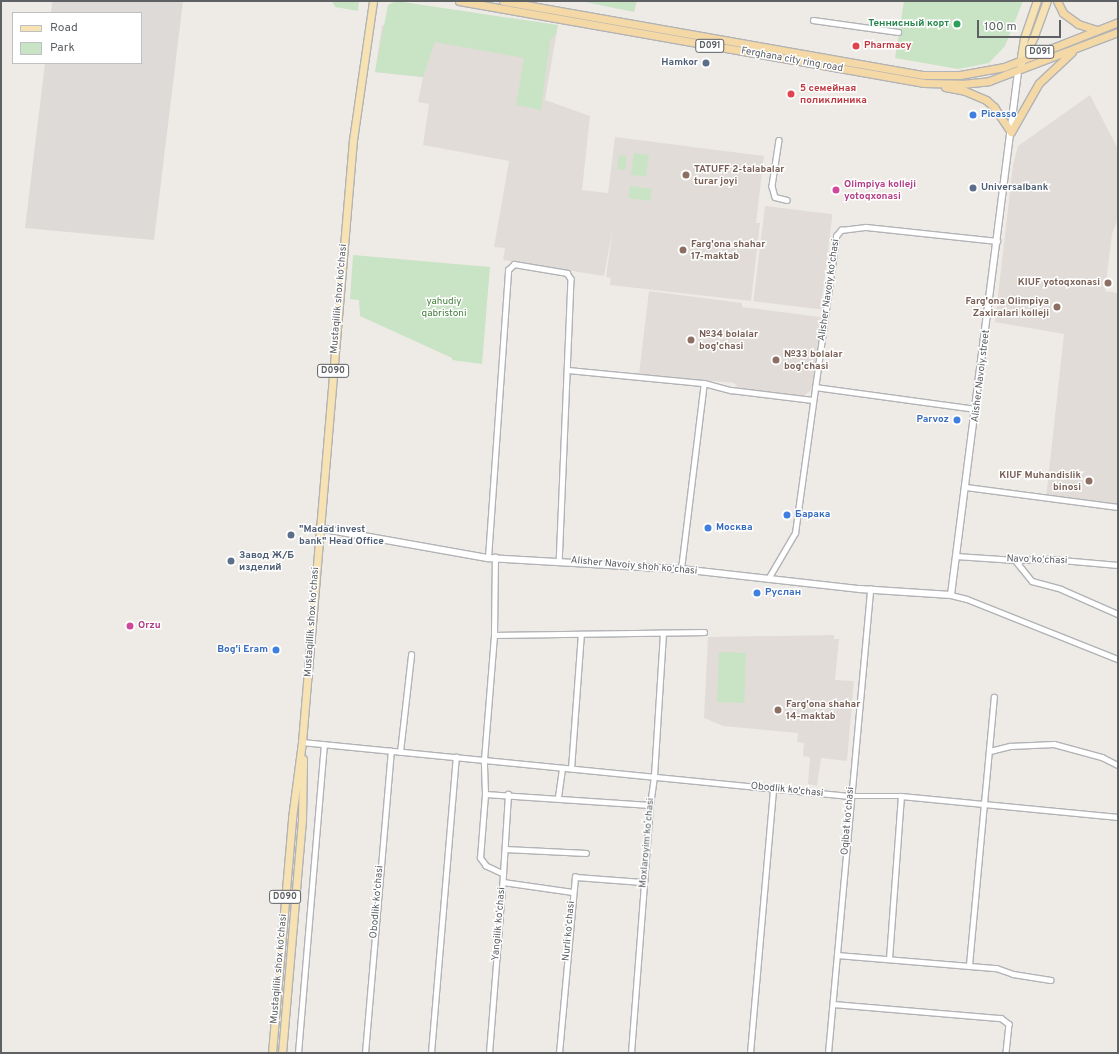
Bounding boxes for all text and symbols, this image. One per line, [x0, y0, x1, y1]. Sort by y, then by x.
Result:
legend [12, 12, 142, 64]
scale bar [979, 12, 1063, 38]
place label: Теннисный корт [868, 18, 949, 30]
marker: Теннисный корт [952, 19, 962, 29]
text: 100 m [984, 19, 1017, 35]
text: Road [50, 20, 78, 36]
road number: D091 [695, 39, 725, 53]
text: Park [50, 40, 75, 56]
place label: Pharmacy [864, 40, 911, 52]
marker: Pharmacy [851, 41, 861, 51]
street label: Ferghana city ring road [740, 45, 844, 75]
road number: D091 [1025, 45, 1055, 59]
place label: Hamkor [661, 57, 698, 69]
marker: Hamkor [701, 58, 711, 68]
place label: 5 семейная поликлиника [800, 82, 867, 106]
marker: 5 семейная поликлиника [785, 88, 797, 100]
place label: Picasso [981, 109, 1017, 121]
marker: Picasso [968, 110, 978, 120]
place label: TATUFF 2-talabalar turar joyi [694, 163, 785, 186]
marker: TATUFF 2-talabalar turar joyi [681, 170, 691, 180]
place label: Olimpiya kolleji yotoqxonasi [844, 178, 916, 202]
place label: Universalbank [981, 182, 1048, 194]
marker: Universalbank [968, 183, 978, 193]
marker: Olimpiya kolleji yotoqxonasi [831, 185, 841, 195]
place label: Farg'ona shahar 17-maktab [691, 238, 765, 262]
street label: Alisher Navoiy ko'chasi [816, 238, 842, 342]
street label: Mustaqillik shox ko'chasi [328, 244, 350, 354]
marker: Farg'ona shahar 17-maktab [678, 245, 688, 255]
place label: KIUF yotoqxonasi [1018, 277, 1100, 289]
marker: KIUF yotoqxonasi [1103, 278, 1113, 288]
park label: yahudiy qabristoni [422, 295, 466, 318]
place label: Farg'ona Olimpiya Zaxiralari kolleji [965, 295, 1049, 318]
marker: Farg'ona Olimpiya Zaxiralari kolleji [1052, 302, 1062, 312]
place label: №34 bolalar bog'chasi [699, 328, 758, 352]
street label: Alisher Navoiy street [969, 329, 993, 423]
marker: №34 bolalar bog'chasi [686, 335, 696, 345]
place label: №33 bolalar bog'chasi [784, 348, 843, 372]
marker: №33 bolalar bog'chasi [771, 355, 781, 365]
road number: D090 [317, 364, 349, 378]
place label: Parvoz [917, 414, 949, 426]
marker: Parvoz [952, 415, 962, 425]
place label: KIUF Muhandislik binosi [999, 469, 1081, 492]
marker: KIUF Muhandislik binosi [1084, 476, 1094, 486]
place label: Барака [795, 509, 830, 521]
marker: Барака [782, 510, 792, 520]
place label: Москва [716, 522, 753, 534]
place label: "Madad invest bank" Head Office [299, 523, 384, 546]
marker: Москва [703, 523, 713, 533]
marker: "Madad invest bank" Head Office [286, 530, 296, 540]
place label: Завод Ж/Б изделий [239, 549, 294, 572]
street label: Navo koʻchasi [1006, 553, 1068, 567]
street label: Alisher Navoiy shoh koʻchasi [570, 554, 698, 578]
marker: Завод Ж/Б изделий [226, 556, 236, 566]
street label: Mustaqillik shox ko'chasi [302, 567, 322, 677]
place label: Руслан [765, 587, 801, 599]
marker: Руслан [752, 588, 762, 598]
place label: Orzu [138, 620, 161, 632]
marker: Orzu [125, 621, 135, 631]
place label: Bog'i Eram [217, 644, 268, 656]
marker: Bog'i Eram [271, 645, 281, 655]
place label: Farg'ona shahar 14-maktab [786, 698, 860, 722]
marker: Farg'ona shahar 14-maktab [773, 705, 783, 715]
street label: Obodlik ko'chasi [750, 780, 824, 800]
street label: Oqibat koʻchasi [839, 786, 857, 856]
street label: Moxlaroyim koʻchasi [637, 797, 657, 889]
street label: Obodlik ko'chasi [368, 865, 386, 939]
street label: Yangilik koʻchasi [490, 887, 508, 961]
road number: D090 [269, 890, 301, 904]
street label: Nurli koʻchasi [560, 901, 578, 961]
street label: Mustaqillik shox ko'chasi [268, 914, 290, 1024]

